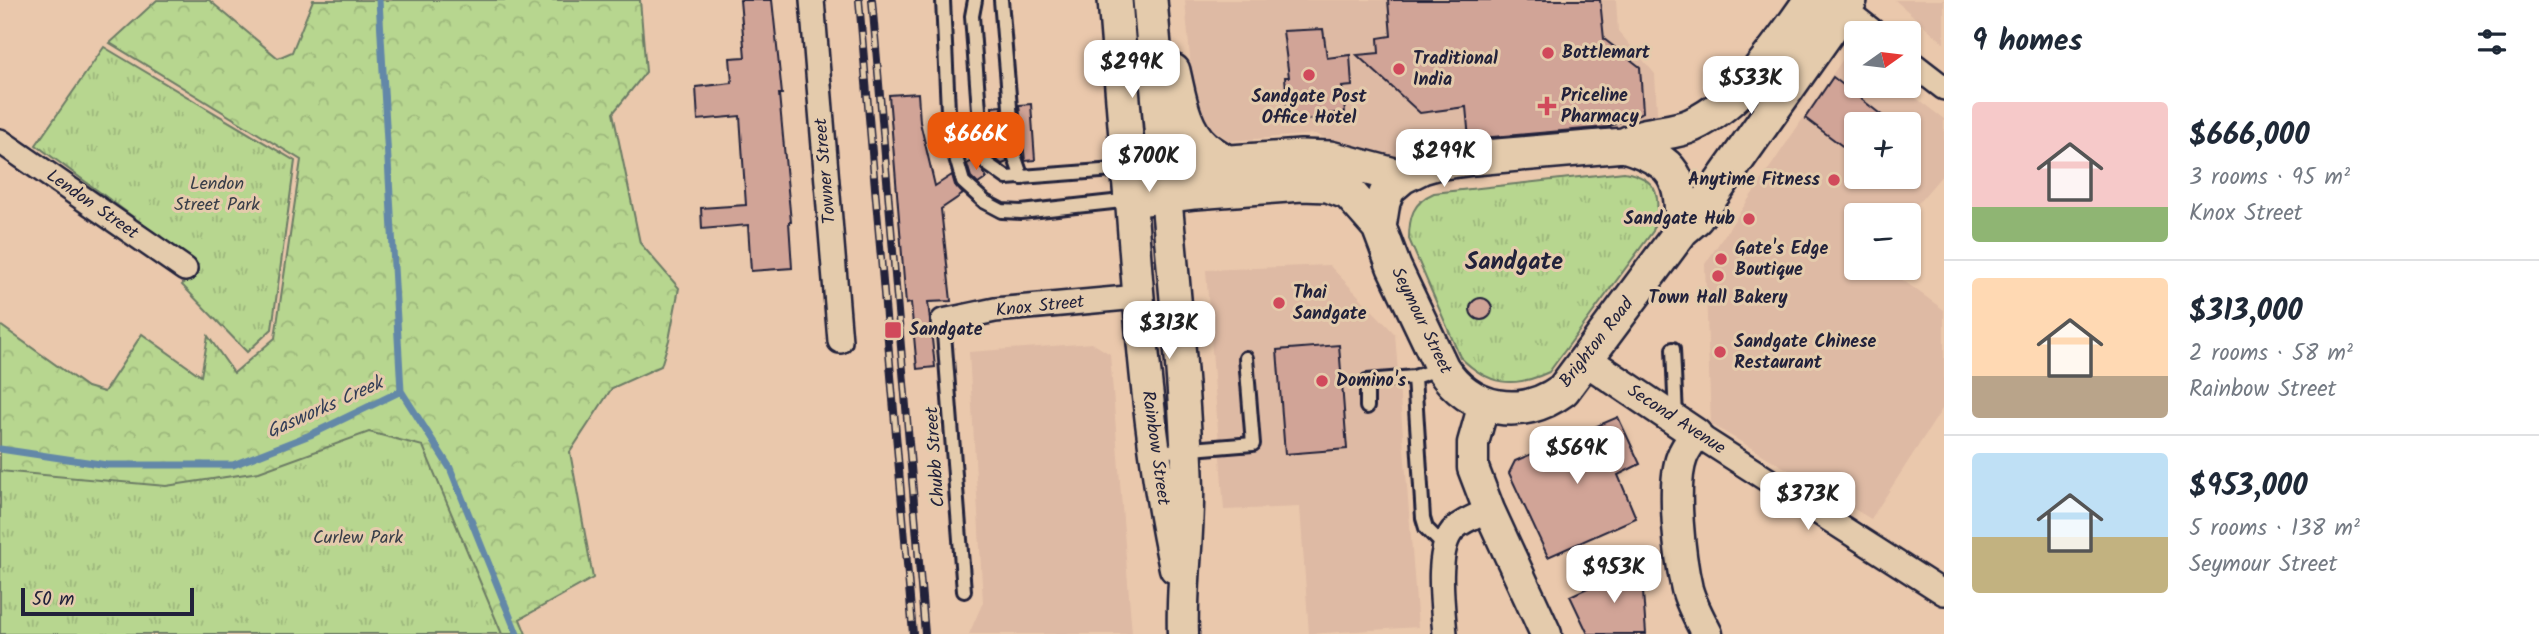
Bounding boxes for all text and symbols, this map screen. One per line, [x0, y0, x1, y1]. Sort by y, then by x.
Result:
text: 9 homes [1972, 18, 2083, 66]
north arrow [1844, 21, 1922, 98]
map controls [1844, 21, 1921, 280]
icon: filters [2473, 23, 2511, 61]
place label: Bottlemart [1562, 39, 1651, 68]
pin: $299K [1083, 41, 1181, 100]
text: $299K [1100, 45, 1164, 81]
place label: Traditional India [1413, 45, 1498, 95]
marker: Bottlemart [1540, 45, 1556, 61]
pin: $533K [1702, 57, 1800, 116]
marker: Traditional India [1391, 61, 1407, 77]
text: $533K [1719, 61, 1783, 97]
marker: Sandgate Post Office Hotel [1301, 67, 1317, 83]
place label: Priceline Pharmacy [1561, 82, 1639, 132]
place label: Sandgate Post Office Hotel [1251, 83, 1367, 133]
marker: Priceline Pharmacy [1539, 98, 1555, 114]
button: + [1844, 112, 1921, 189]
text: $666,000 [2189, 112, 2310, 160]
pin: $666K [927, 113, 1025, 172]
street label: Towner Street [807, 116, 845, 225]
text: $666K [944, 117, 1008, 153]
pin: $299K [1395, 130, 1493, 189]
icon: home [2028, 130, 2112, 214]
pin: $700K [1100, 134, 1198, 194]
text: $299K [1412, 134, 1476, 170]
text: $700K [1118, 139, 1180, 175]
text: 3 rooms · 95 m² [2189, 160, 2350, 196]
street label: Lendon Street [40, 162, 145, 248]
place label: Anytime Fitness [1688, 166, 1821, 195]
park label: Lendon Street Park [174, 170, 260, 220]
marker: Anytime Fitness [1826, 172, 1842, 188]
text: Knox Street [2189, 196, 2303, 232]
button: − [1844, 203, 1921, 280]
place label: Sandgate Hub [1624, 205, 1735, 234]
marker: Sandgate Hub [1741, 211, 1757, 227]
place label: Gate's Edge Boutique [1735, 235, 1828, 285]
district label: Sandgate [1465, 243, 1563, 282]
marker: Gate's Edge Boutique [1713, 251, 1729, 267]
street label: Seymour Street [1383, 262, 1460, 380]
marker: Town Hall Bakery [1710, 268, 1726, 284]
place label: Thai Sandgate [1293, 279, 1367, 329]
place label: Town Hall Bakery [1648, 284, 1788, 313]
street label: Knox Street [994, 288, 1087, 326]
text: $313,000 [2189, 288, 2303, 336]
street label: Brighton Road [1552, 291, 1642, 394]
marker: Thai Sandgate [1271, 295, 1287, 311]
pin: $313K [1120, 302, 1218, 361]
text: $313K [1139, 306, 1199, 342]
icon: home [2028, 306, 2112, 390]
place label: Sandgate [909, 316, 983, 345]
marker: Sandgate [883, 320, 903, 340]
place label: Sandgate Chinese Restaurant [1734, 328, 1877, 378]
text: 2 rooms · 58 m² [2189, 336, 2353, 372]
marker: Sandgate Chinese Restaurant [1712, 344, 1728, 360]
place label: Domino's [1336, 367, 1407, 396]
water label: Gasworks Creek [262, 368, 391, 447]
text: Rainbow Street [2189, 372, 2336, 408]
marker: Domino's [1314, 373, 1330, 389]
street label: Second Avenue [1621, 377, 1731, 463]
street label: Rainbow Street [1133, 389, 1178, 508]
street label: Chubb Street [918, 405, 954, 508]
pin: $569K [1528, 426, 1626, 486]
text: $569K [1545, 431, 1609, 467]
text: $953,000 [2189, 463, 2308, 511]
pin: $373K [1759, 472, 1857, 532]
text: $373K [1776, 477, 1840, 513]
icon: home [2028, 481, 2112, 565]
text: 5 rooms · 138 m² [2189, 511, 2360, 547]
park label: Curlew Park [313, 524, 403, 553]
pin: $953K [1565, 546, 1663, 605]
text: Seymour Street [2189, 547, 2337, 583]
text: $953K [1582, 550, 1646, 586]
scale bar [21, 585, 194, 617]
text: 50 m [32, 585, 74, 615]

